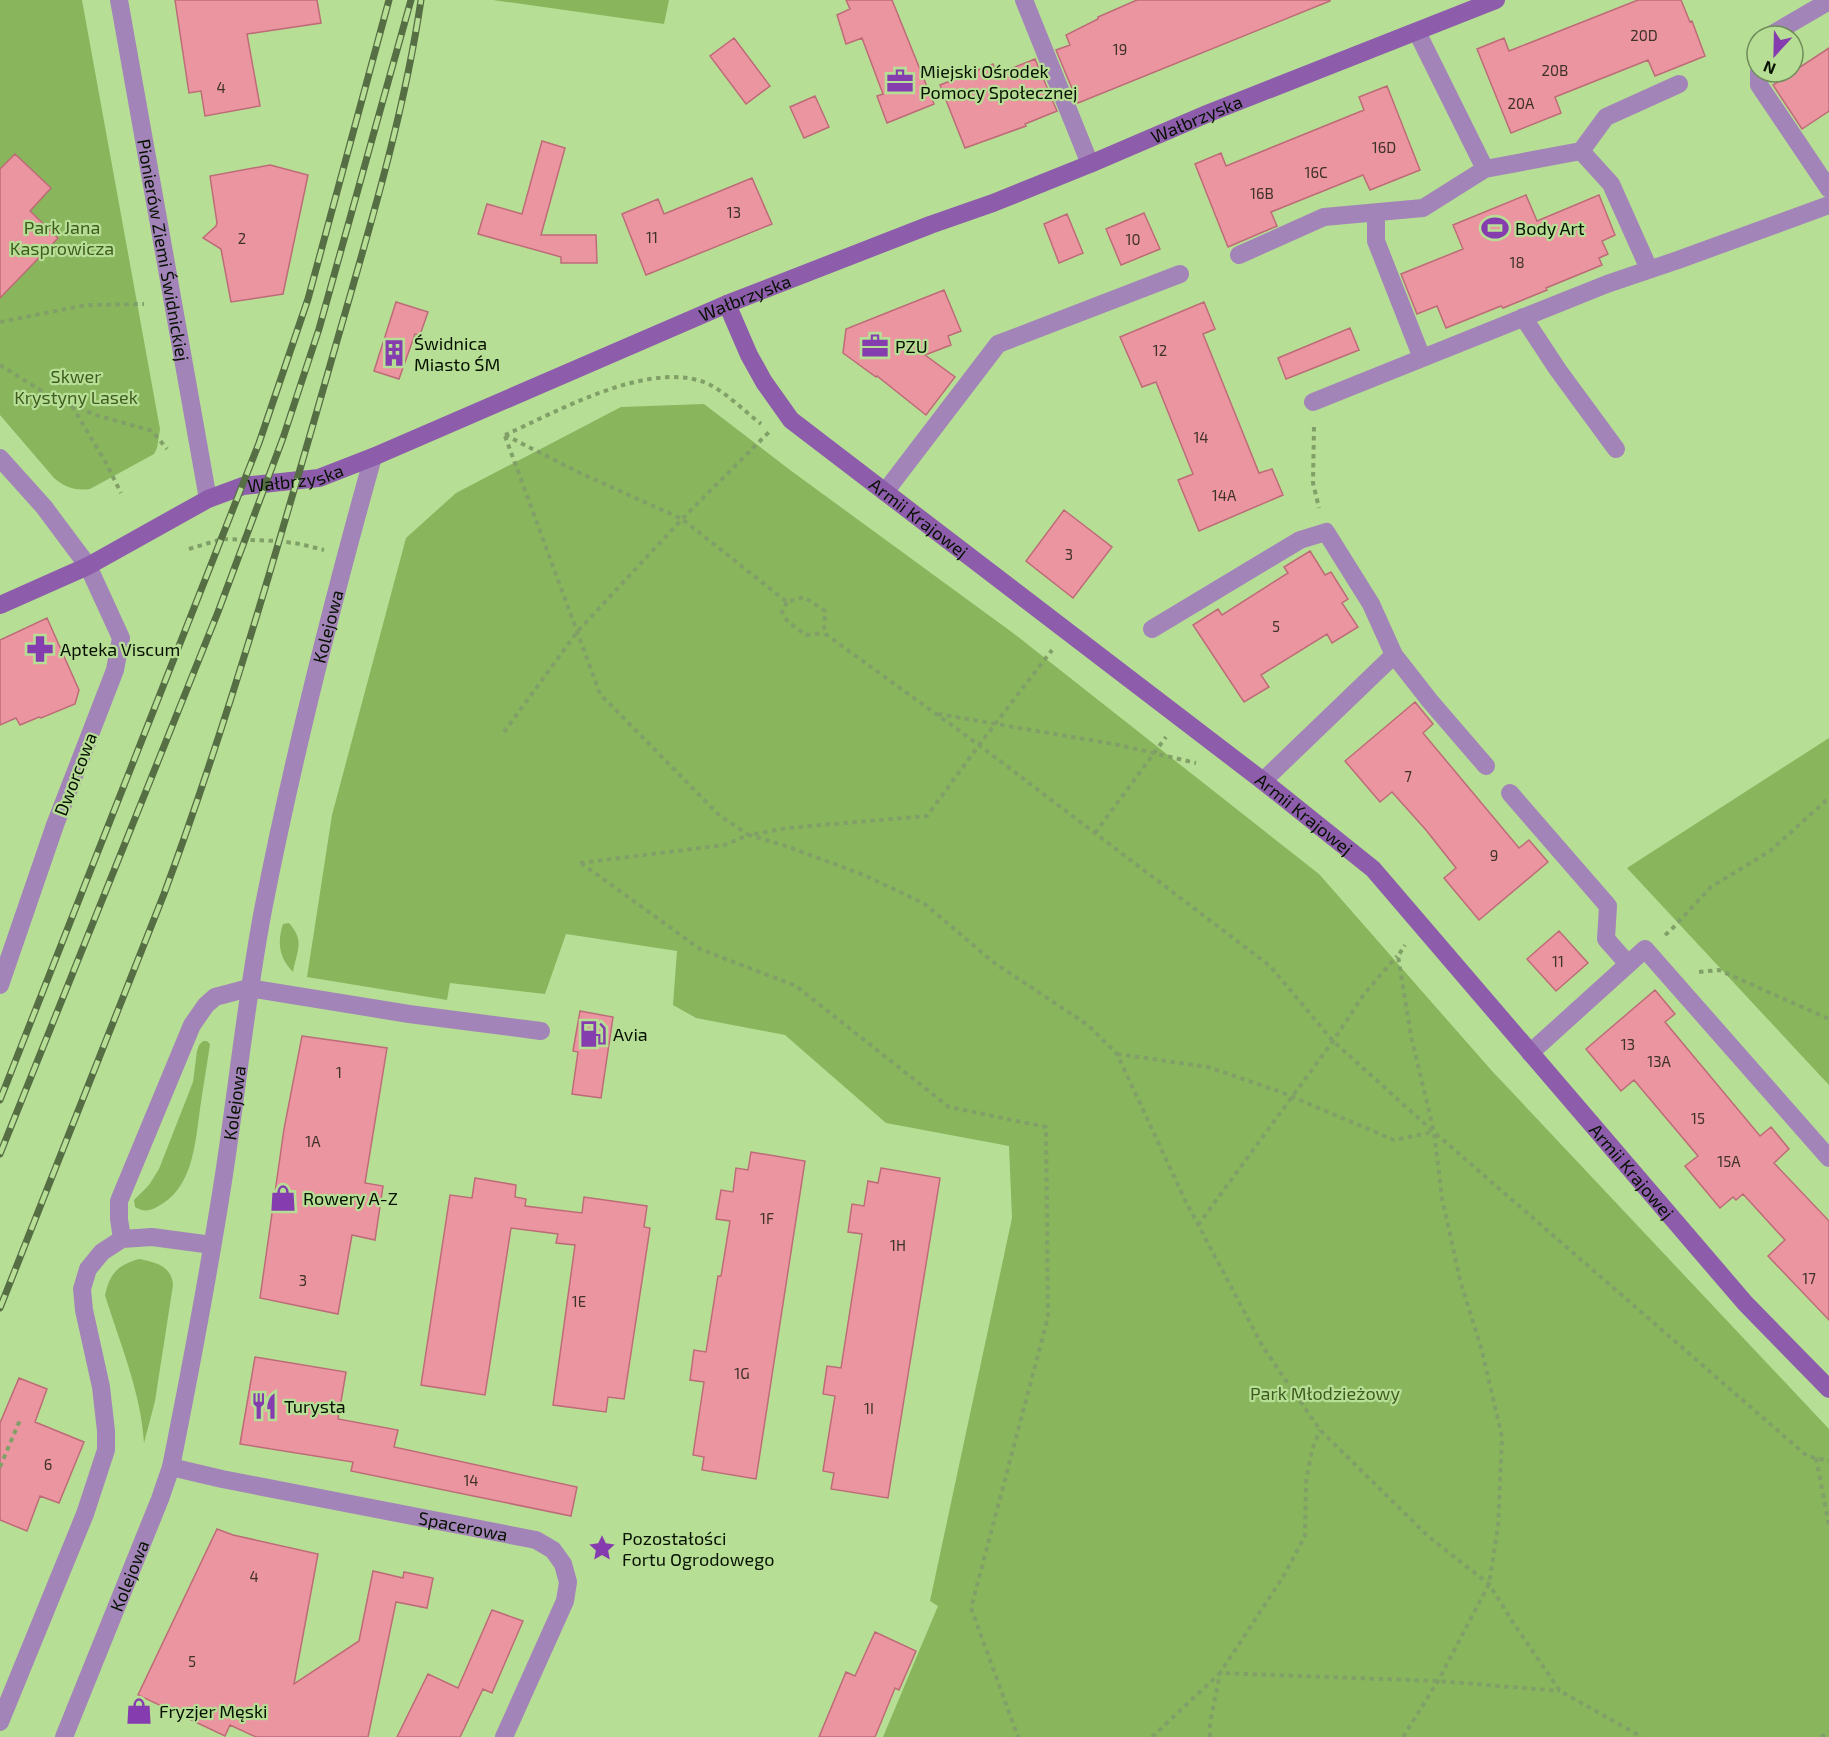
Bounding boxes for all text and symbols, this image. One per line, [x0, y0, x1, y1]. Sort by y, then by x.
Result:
north arrow [1745, 24, 1805, 84]
house number: 20D [1630, 26, 1658, 44]
house number: 19 [1113, 40, 1127, 58]
text: N [1760, 57, 1778, 79]
place label: Miejski Ośrodek Pomocy Społecznej [920, 60, 1078, 103]
house number: 20B [1542, 61, 1568, 79]
office icon: Miejski Ośrodek Pomocy Społecznej [885, 66, 915, 96]
house number: 4 [216, 78, 226, 96]
street label: Wałbrzyska [1148, 90, 1246, 148]
house number: 20A [1508, 94, 1535, 112]
street label: Pionierów Ziemi Świdnickiej [133, 137, 194, 363]
house number: 16D [1372, 138, 1396, 156]
house number: 16C [1304, 163, 1328, 181]
house number: 16B [1250, 184, 1274, 202]
house number: 13 [727, 203, 741, 221]
sports icon: Body Art [1480, 213, 1510, 243]
park label: Park Jana Kasprowicza [10, 216, 114, 259]
place label: Body Art [1515, 217, 1585, 239]
house number: 11 [646, 228, 658, 246]
house number: 2 [238, 229, 246, 247]
house number: 10 [1125, 230, 1141, 248]
house number: 18 [1509, 253, 1525, 271]
street label: Wałbrzyska [695, 269, 794, 326]
office icon: PZU [860, 331, 890, 361]
place label: Świdnica Miasto ŚM [414, 332, 500, 375]
place label: PZU [895, 335, 928, 357]
building icon: Świdnica Miasto ŚM [379, 338, 409, 368]
house number: 12 [1153, 341, 1167, 359]
park label: Skwer Krystyny Lasek [14, 365, 138, 408]
house number: 14 [1193, 428, 1209, 446]
street label: Wałbrzyska [246, 459, 346, 496]
street label: Armii Krajowej [865, 473, 973, 563]
house number: 14A [1212, 486, 1237, 504]
house number: 3 [1065, 545, 1073, 563]
street label: Kolejowa [308, 587, 348, 665]
house number: 5 [1272, 617, 1280, 635]
pharmacy icon: Apteka Viscum [25, 634, 55, 664]
place label: Apteka Viscum [60, 638, 180, 660]
street label: Dworcowa [49, 729, 101, 819]
house number: 7 [1404, 767, 1412, 785]
street label: Armii Krajowej [1251, 768, 1357, 860]
house number: 9 [1490, 846, 1498, 864]
house number: 11 [1552, 952, 1564, 970]
fuel station icon: Avia [578, 1019, 608, 1049]
place label: Avia [613, 1023, 648, 1045]
house number: 13 [1621, 1035, 1635, 1053]
house number: 13A [1647, 1052, 1671, 1070]
house number: 1 [336, 1063, 342, 1081]
street label: Kolejowa [218, 1064, 250, 1142]
house number: 15 [1691, 1109, 1705, 1127]
street label: Armii Krajowej [1585, 1119, 1679, 1223]
house number: 1A [305, 1132, 321, 1150]
house number: 15A [1717, 1152, 1741, 1170]
shop icon: Rowery A-Z [268, 1183, 298, 1213]
place label: Rowery A-Z [303, 1187, 398, 1209]
house number: 1F [760, 1209, 774, 1227]
house number: 1H [890, 1236, 906, 1254]
house number: 17 [1802, 1269, 1816, 1287]
house number: 3 [299, 1271, 307, 1289]
house number: 1E [572, 1292, 586, 1310]
house number: 1G [734, 1364, 750, 1382]
park label: Park Młodzieżowy [1250, 1382, 1400, 1404]
restaurant icon: Turysta [249, 1391, 279, 1421]
place label: Turysta [284, 1395, 346, 1417]
house number: 1I [864, 1399, 874, 1417]
house number: 6 [44, 1455, 52, 1473]
house number: 14 [463, 1471, 479, 1489]
street label: Spacerowa [417, 1506, 510, 1545]
place label: Pozostałości Fortu Ogrodowego [622, 1527, 774, 1570]
place icon: Pozostałości Fortu Ogrodowego [587, 1533, 617, 1563]
street label: Kolejowa [105, 1537, 153, 1615]
house number: 4 [249, 1567, 259, 1585]
house number: 5 [188, 1652, 196, 1670]
shop icon: Fryzjer Męski [124, 1696, 154, 1726]
place label: Fryzjer Męski [159, 1700, 268, 1722]

